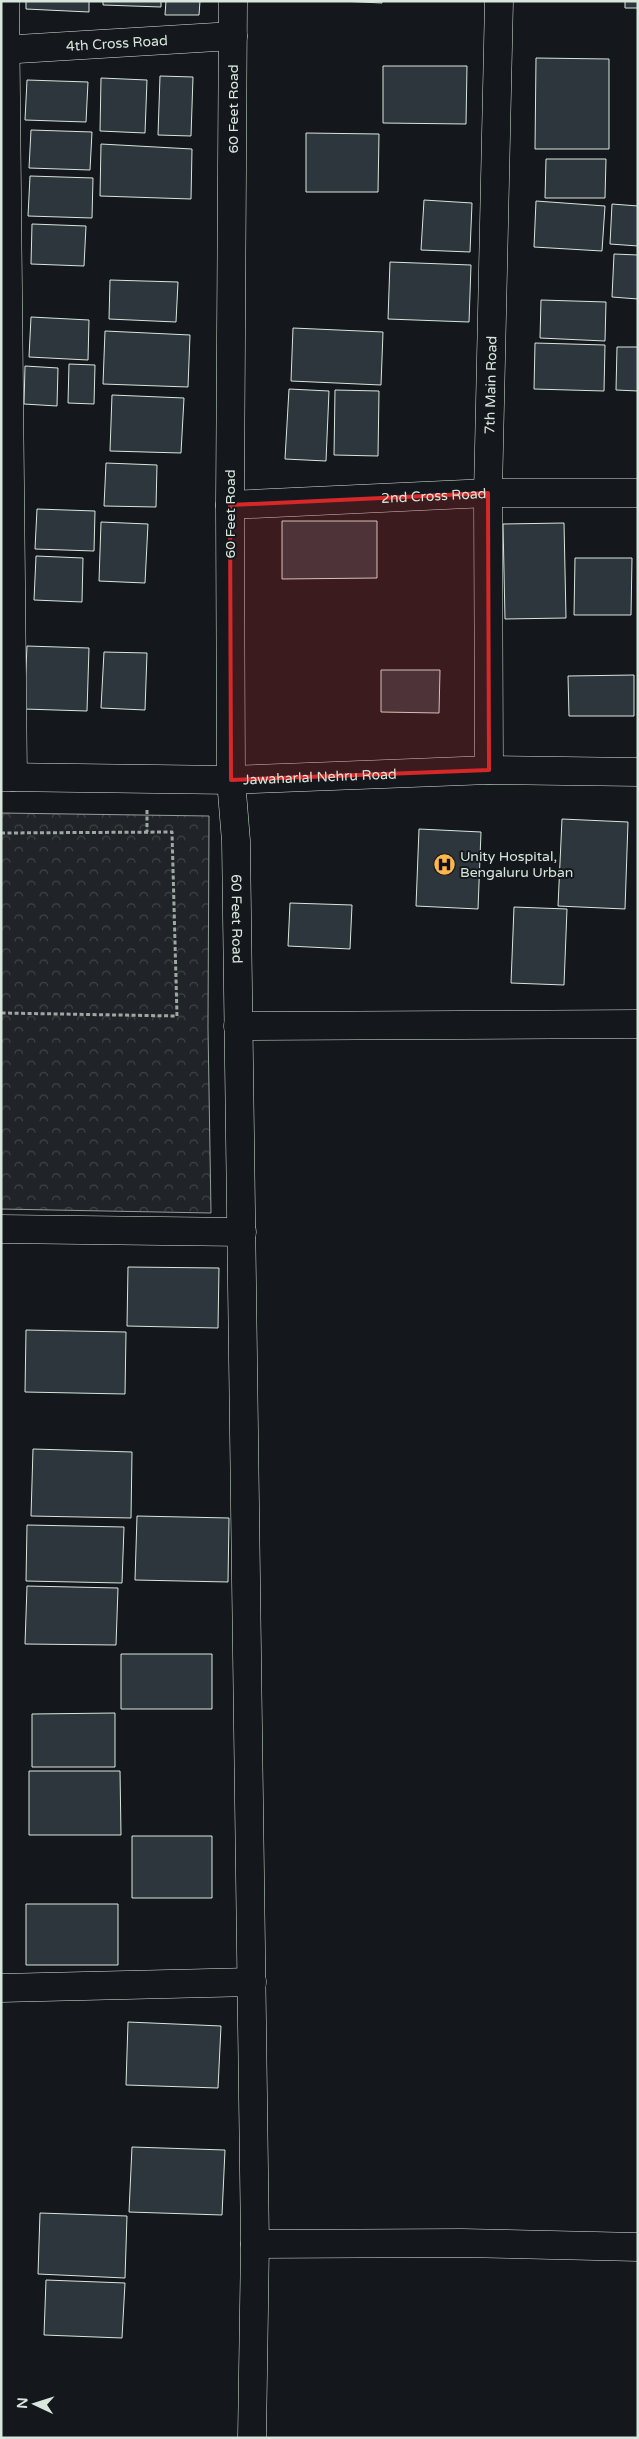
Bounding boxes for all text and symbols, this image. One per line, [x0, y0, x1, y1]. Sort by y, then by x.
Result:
street label: 4th Cross Road [65, 31, 168, 55]
street label: 60 Feet Road [225, 64, 242, 154]
street label: 7th Main Road [481, 336, 500, 435]
street label: 60 Feet Road [222, 469, 239, 559]
street label: 2nd Cross Road [381, 485, 487, 506]
street label: Jawaharlal Nehru Road [243, 765, 397, 788]
place label: Unity Hospital, Bengaluru Urban [460, 848, 573, 881]
hospital icon: Unity Hospital, Bengaluru Urban [432, 852, 456, 876]
street label: 60 Feet Road [228, 874, 246, 964]
north arrow [10, 2379, 60, 2429]
text: N [14, 2397, 31, 2409]

